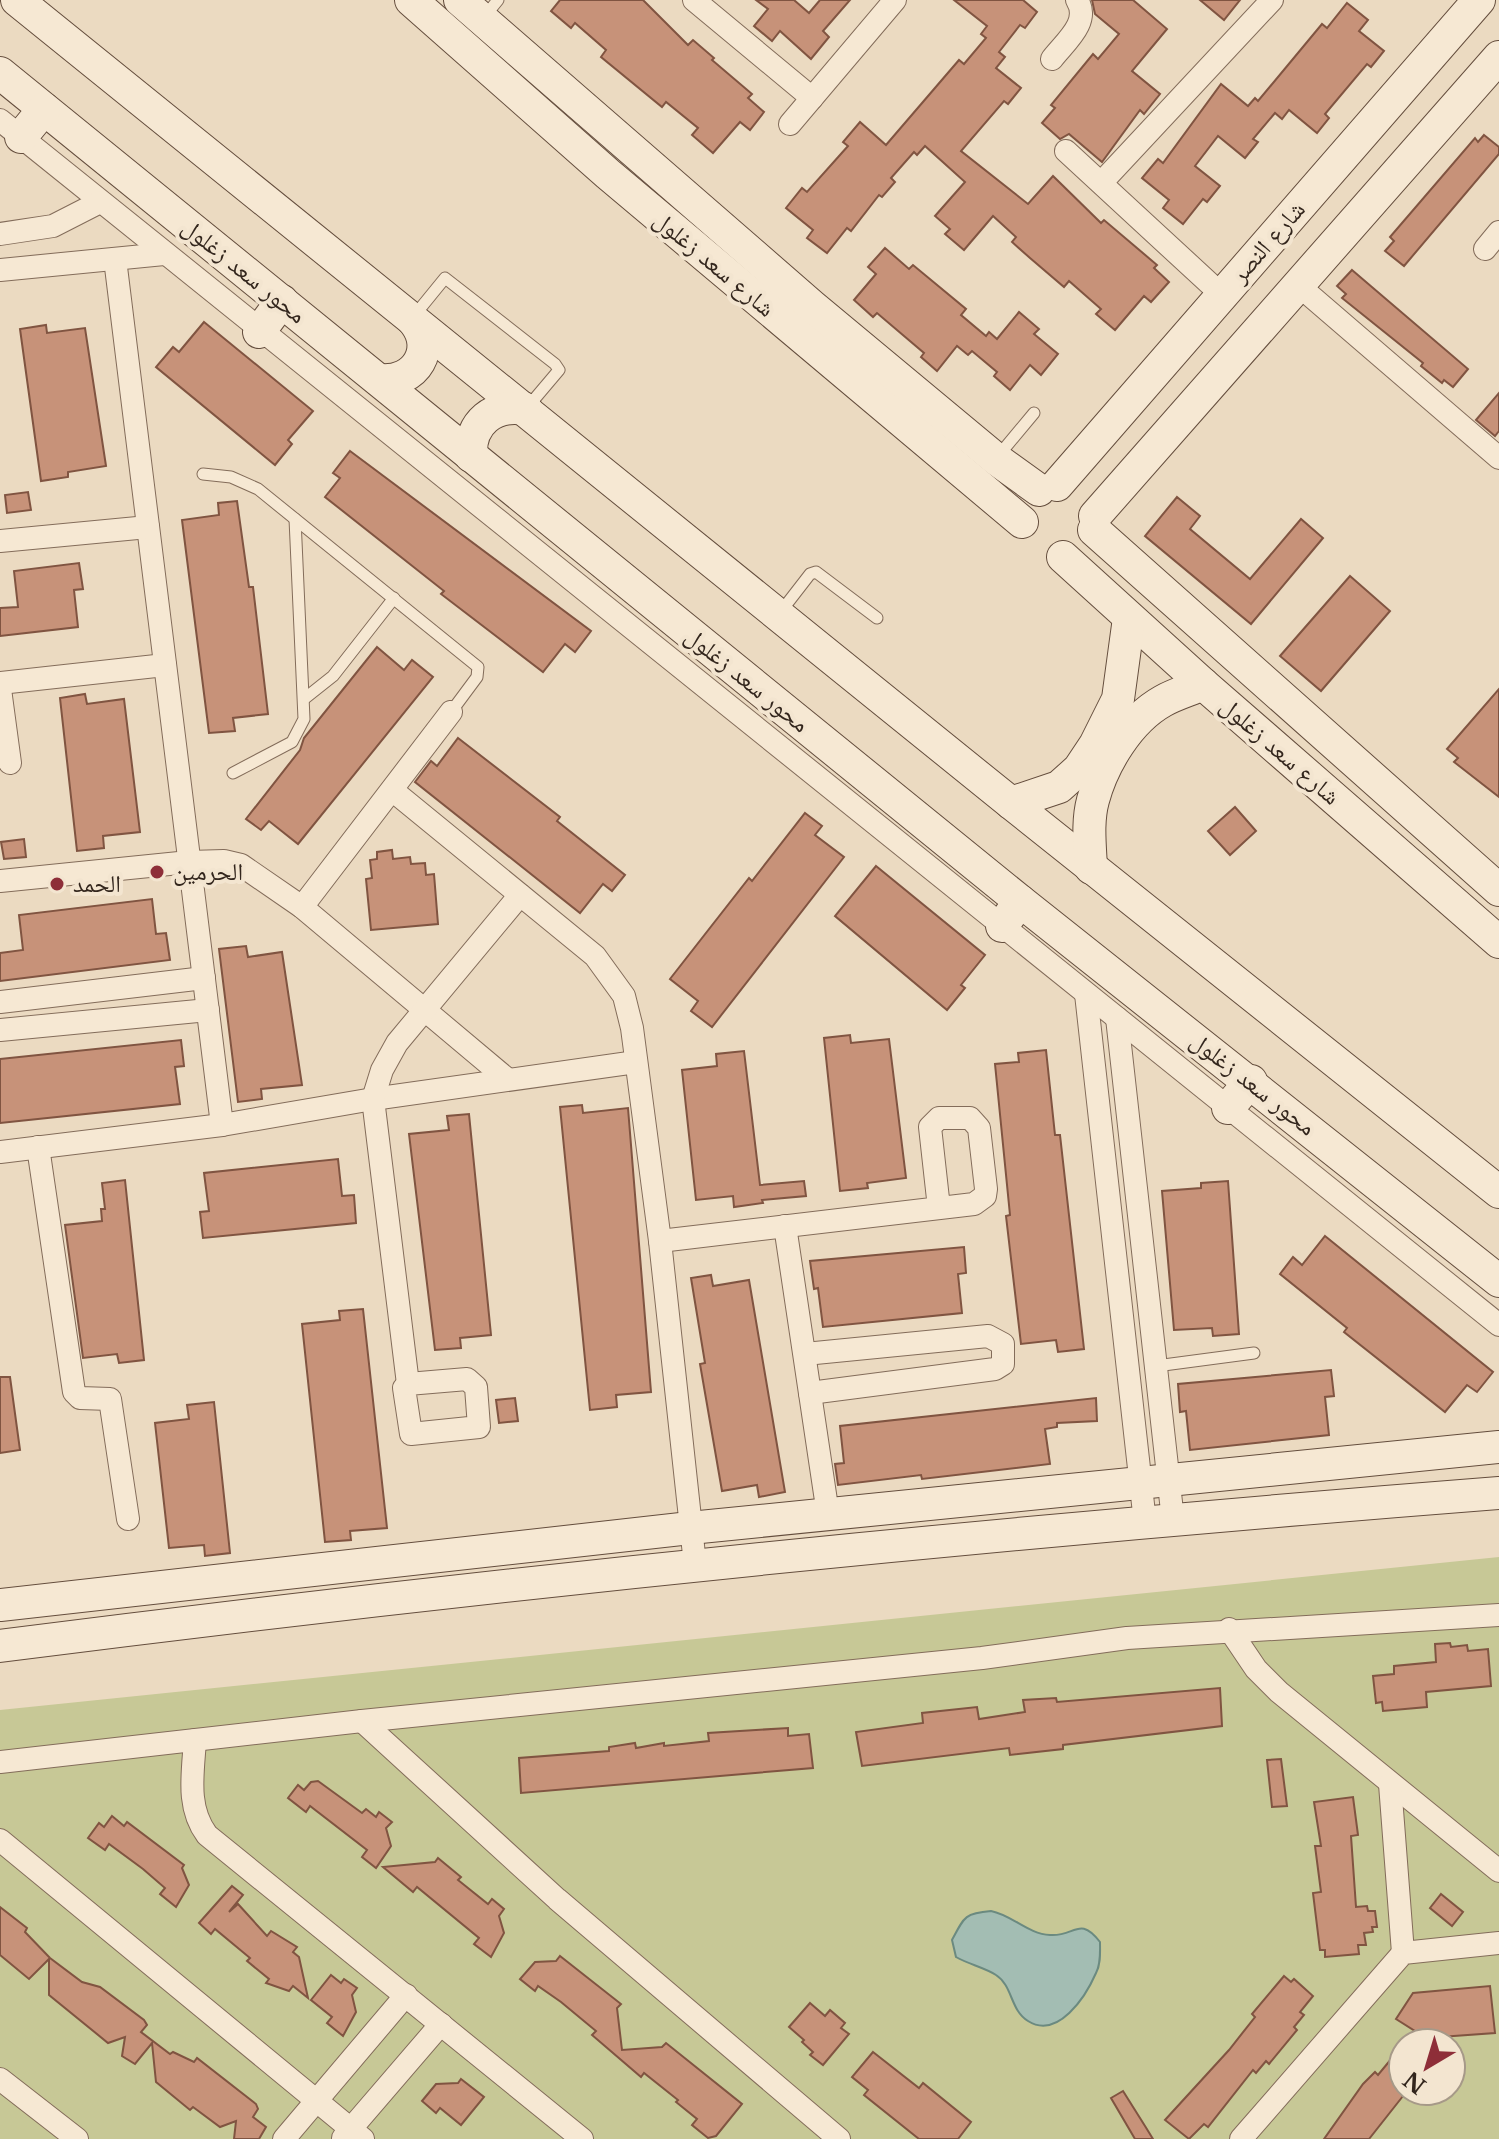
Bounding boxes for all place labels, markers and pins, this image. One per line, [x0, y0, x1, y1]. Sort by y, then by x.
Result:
place label: الحرمين [173, 857, 243, 886]
marker: الحرمين [148, 863, 166, 881]
place label: الحمد [73, 869, 121, 898]
marker: الحمد [48, 875, 66, 893]

